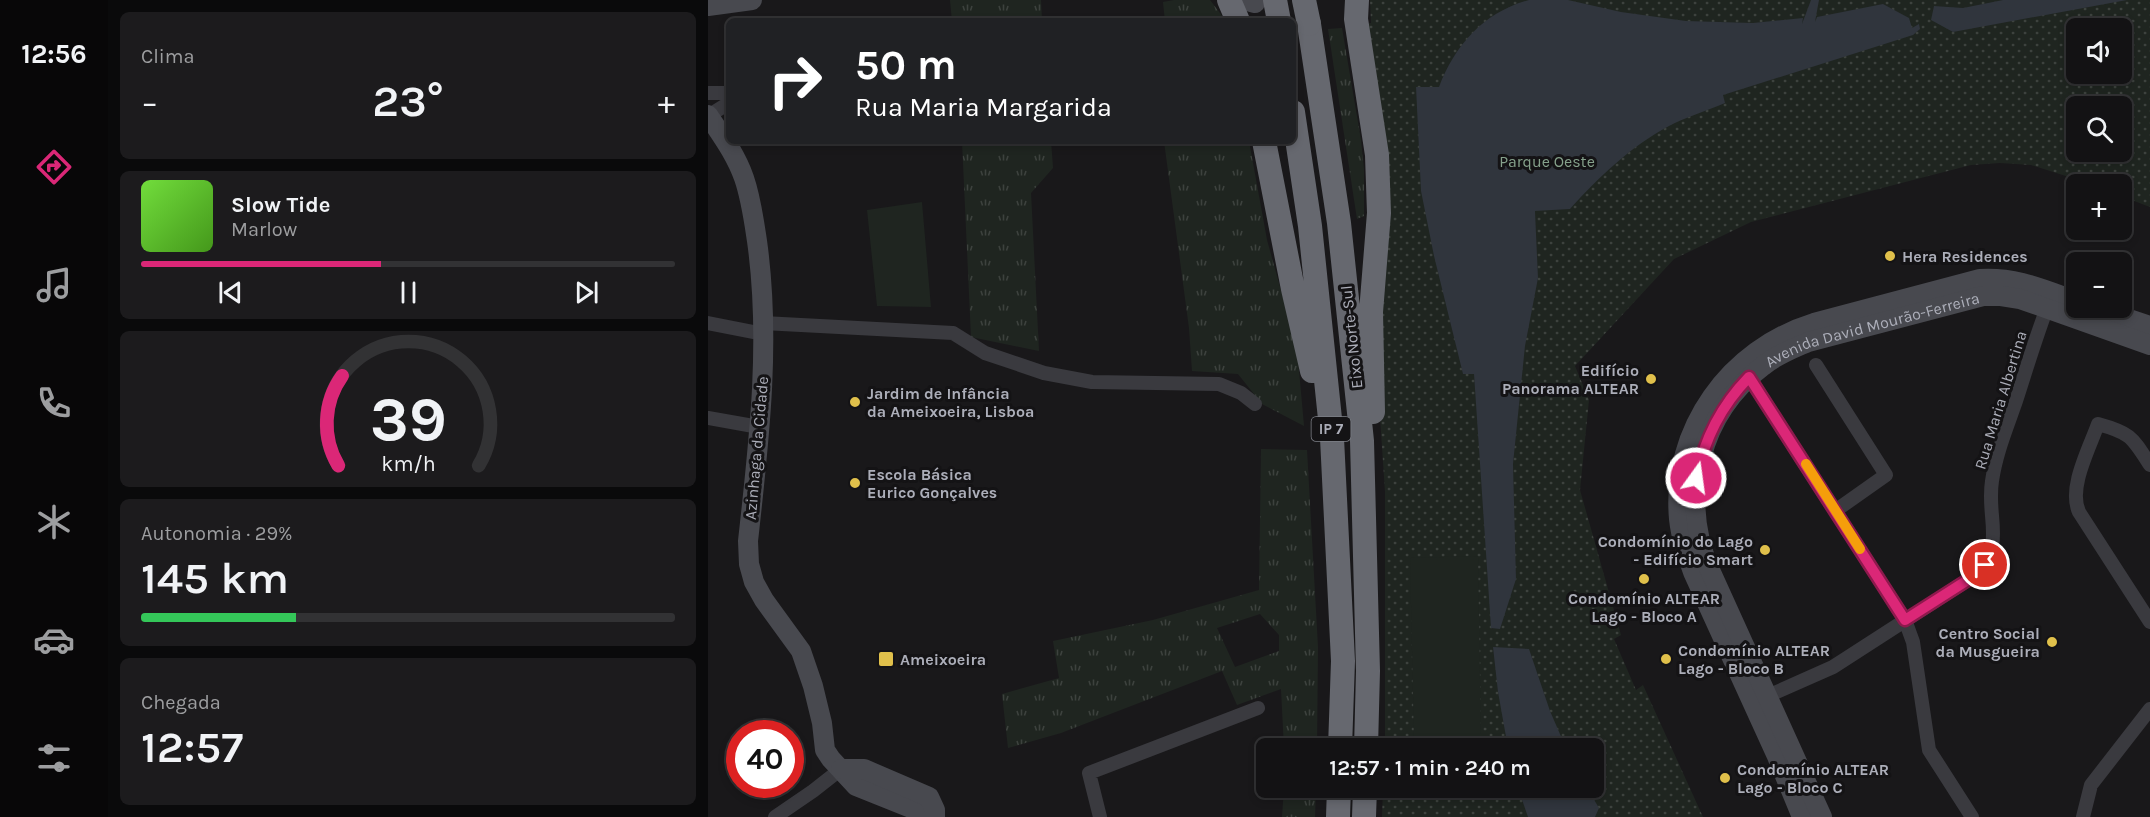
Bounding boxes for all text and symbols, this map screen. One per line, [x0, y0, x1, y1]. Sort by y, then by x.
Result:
map controls [2066, 18, 2132, 318]
button: sound [2066, 18, 2132, 84]
text: 12:56 [21, 38, 87, 70]
text: 50 m [855, 40, 957, 90]
icon: right [756, 42, 834, 120]
text: Clima [141, 45, 195, 68]
text: 23° [372, 75, 444, 127]
text: − [141, 83, 158, 121]
text: + [658, 83, 675, 121]
text: Rua Maria Margarida [855, 91, 1112, 123]
button: search [2066, 96, 2132, 162]
icon: directions [33, 146, 75, 188]
park label: Parque Oeste [1499, 152, 1595, 171]
button: + [2066, 174, 2132, 240]
text: Slow Tide [231, 192, 331, 218]
text: Marlow [231, 218, 297, 241]
place label: Hera Residences [1902, 247, 2028, 266]
marker: Hera Residences [1883, 249, 1897, 263]
button: − [2066, 252, 2132, 318]
icon: music [33, 264, 75, 306]
icon: previous [214, 276, 247, 309]
icon: pause [392, 276, 425, 309]
icon: next [570, 276, 603, 309]
street label: Eixo Norte-Sul [1337, 284, 1366, 389]
street label: Avenida David Mourão-Ferreira [1761, 288, 1982, 371]
street label: Rua Maria Albertina [1970, 329, 2031, 472]
place label: Edifício Panorama ALTEAR [1502, 361, 1639, 398]
marker: Edifício Panorama ALTEAR [1644, 372, 1658, 386]
street label: Azinhaga da Cidade [741, 376, 772, 521]
icon: phone [33, 382, 75, 424]
text: 39 [370, 383, 446, 456]
place label: Jardim de Infância da Ameixoeira, Lisboa [867, 384, 1034, 421]
marker: Jardim de Infância da Ameixoeira, Lisboa [848, 395, 862, 409]
road number: IP 7 [1312, 417, 1350, 441]
position arrow [1664, 446, 1728, 510]
text: km/h [381, 451, 435, 476]
place label: Escola Básica Eurico Gonçalves [867, 465, 997, 502]
marker: Escola Básica Eurico Gonçalves [848, 476, 862, 490]
icon: climate [33, 501, 75, 543]
text: Autonomia · 29% [141, 522, 293, 545]
place label: Condomínio do Lago - Edifício Smart [1598, 532, 1753, 569]
pin [1959, 539, 2010, 590]
marker: Condomínio do Lago - Edifício Smart [1758, 543, 1772, 557]
icon: arrive [1968, 548, 2001, 581]
text: 145 km [141, 552, 289, 604]
marker: Condomínio ALTEAR Lago - Bloco A [1637, 572, 1651, 586]
place label: Condomínio ALTEAR Lago - Bloco A [1568, 589, 1720, 626]
icon: car [33, 619, 75, 661]
place label: Centro Social da Musgueira [1936, 624, 2040, 661]
marker: Centro Social da Musgueira [2045, 635, 2059, 649]
place label: Condomínio ALTEAR Lago - Bloco B [1678, 641, 1830, 678]
marker: Ameixoeira [877, 650, 895, 668]
place label: Ameixoeira [900, 650, 986, 669]
marker: Condomínio ALTEAR Lago - Bloco B [1659, 652, 1673, 666]
text: Chegada [141, 691, 221, 714]
speed limit sign: 40 [726, 720, 804, 798]
text: 12:57 [141, 721, 243, 773]
icon: filters [33, 737, 75, 779]
text: 12:57 · 1 min · 240 m [1329, 755, 1531, 781]
place label: Condomínio ALTEAR Lago - Bloco C [1737, 760, 1889, 797]
marker: Condomínio ALTEAR Lago - Bloco C [1718, 771, 1732, 785]

